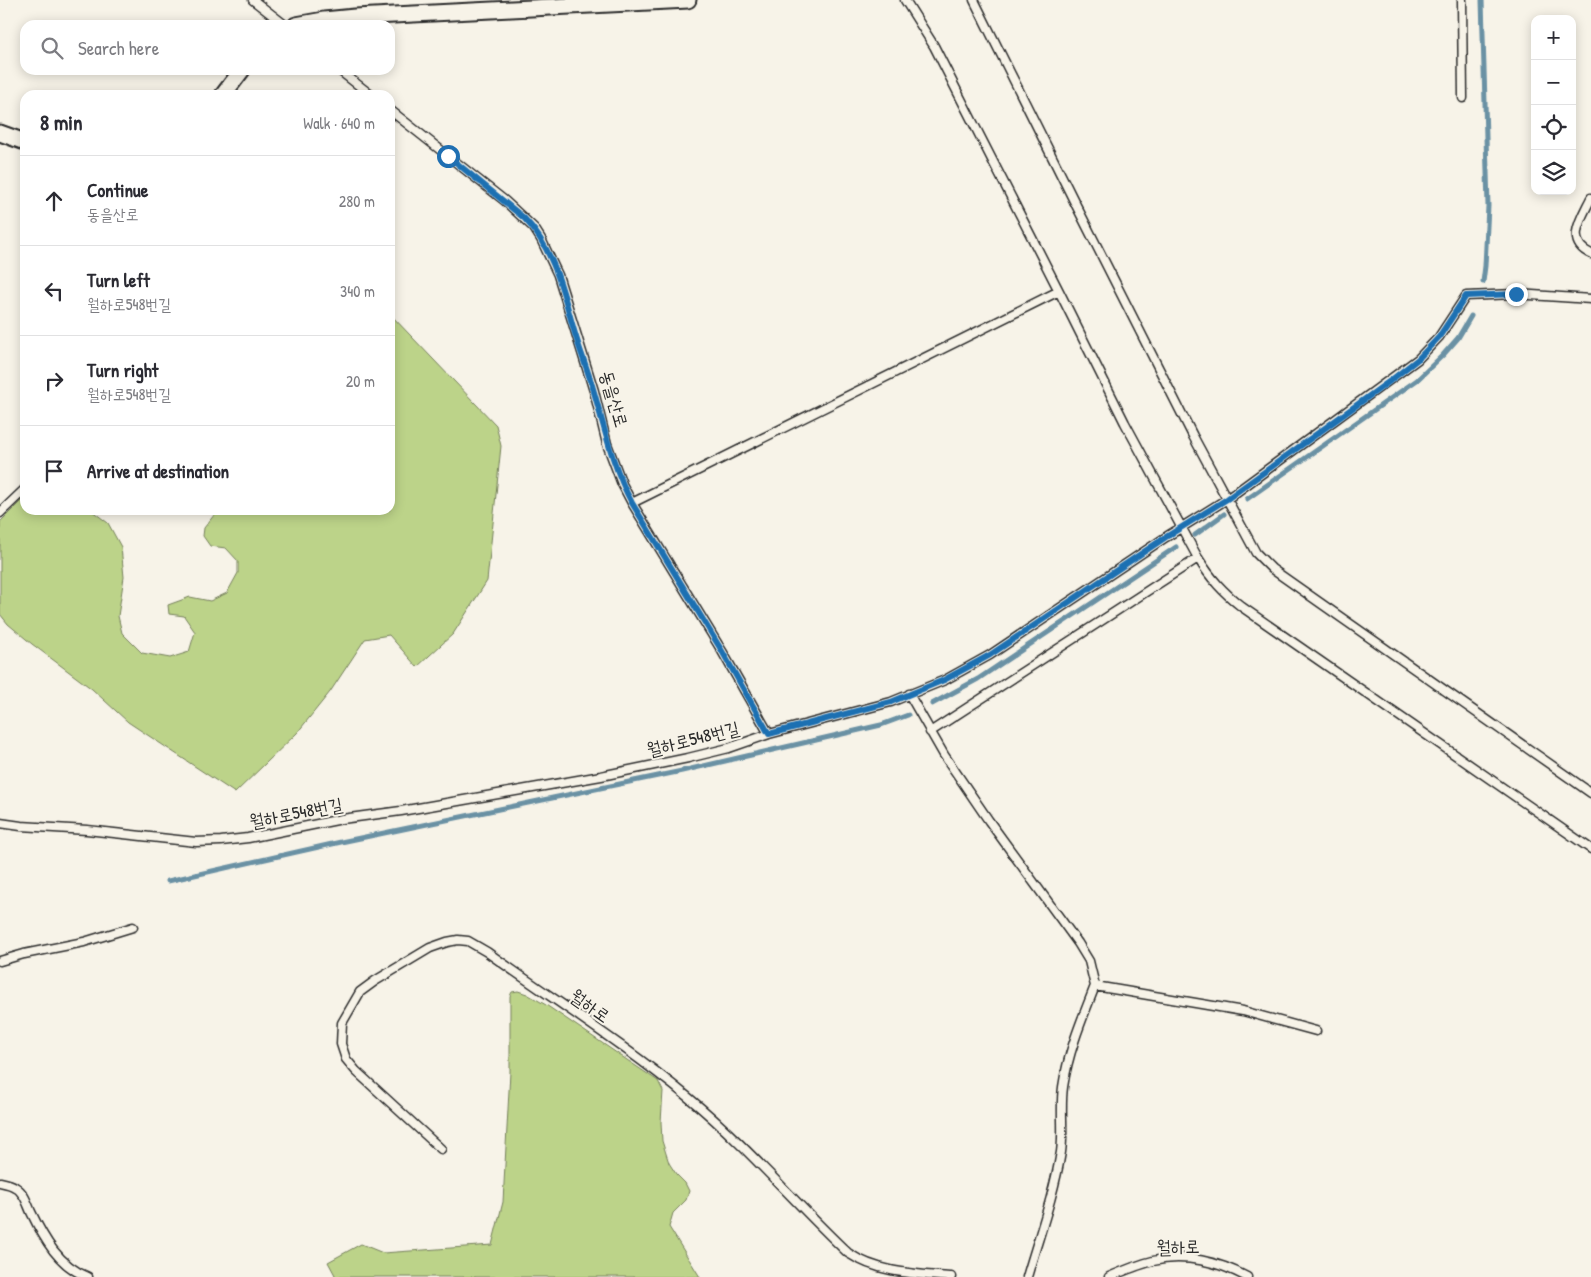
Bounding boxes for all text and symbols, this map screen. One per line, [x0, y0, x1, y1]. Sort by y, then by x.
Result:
map controls [1531, 15, 1576, 195]
button: + [1531, 15, 1576, 60]
search box [20, 20, 395, 75]
icon: search [38, 34, 66, 62]
text: Search here [78, 35, 159, 61]
button: − [1531, 60, 1576, 105]
button: locate [1531, 105, 1576, 150]
text: 8 min [40, 108, 82, 137]
text: Walk · 640 m [303, 112, 375, 134]
route start [437, 145, 460, 168]
button: layers [1531, 150, 1576, 195]
text: Continue [87, 177, 148, 203]
icon: ahead [40, 187, 68, 215]
text: 280 m [339, 190, 375, 212]
text: 동을산로 [87, 203, 139, 225]
text: Turn left [87, 267, 150, 293]
icon: left [40, 277, 68, 305]
text: 340 m [340, 280, 375, 302]
route end [1505, 283, 1528, 306]
text: 월하로548번길 [87, 293, 171, 315]
text: Turn right [87, 357, 158, 383]
icon: right [40, 367, 68, 395]
street label: 동을산로 [594, 368, 634, 430]
text: 20 m [346, 370, 375, 392]
text: 월하로548번길 [87, 383, 171, 405]
icon: arrive [40, 457, 68, 485]
text: Arrive at destination [87, 458, 229, 484]
street label: 월하로548번길 [644, 715, 742, 762]
street label: 월하로548번길 [247, 791, 345, 834]
street label: 월하로 [565, 983, 615, 1028]
street label: 월하로 [1156, 1234, 1200, 1259]

